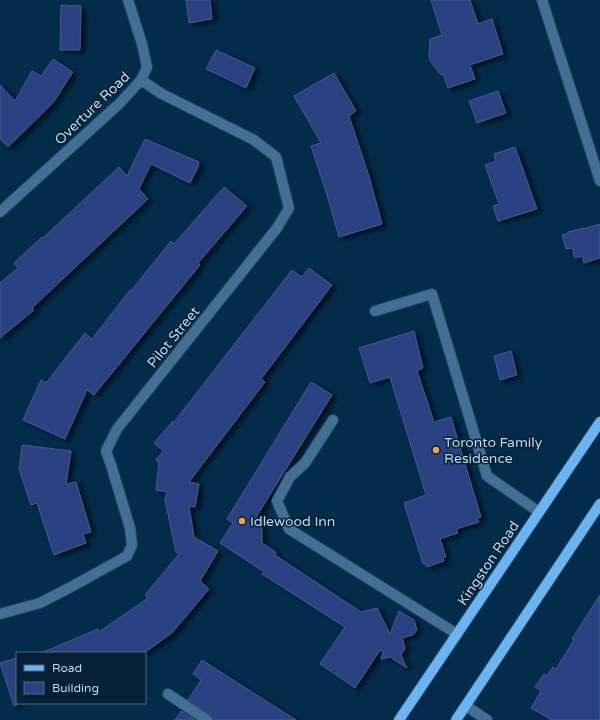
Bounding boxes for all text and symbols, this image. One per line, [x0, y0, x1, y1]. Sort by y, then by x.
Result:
street label: Overture Road [51, 68, 133, 148]
street label: Pilot Street [144, 303, 204, 371]
place label: Toronto Family Residence [444, 434, 543, 467]
marker: Toronto Family Residence [431, 445, 441, 455]
place label: Idlewood Inn [250, 513, 335, 530]
marker: Idlewood Inn [237, 516, 247, 526]
street label: Kingston Road [454, 518, 523, 609]
legend [16, 652, 146, 704]
text: Road [52, 661, 82, 675]
text: Building [52, 681, 99, 695]

